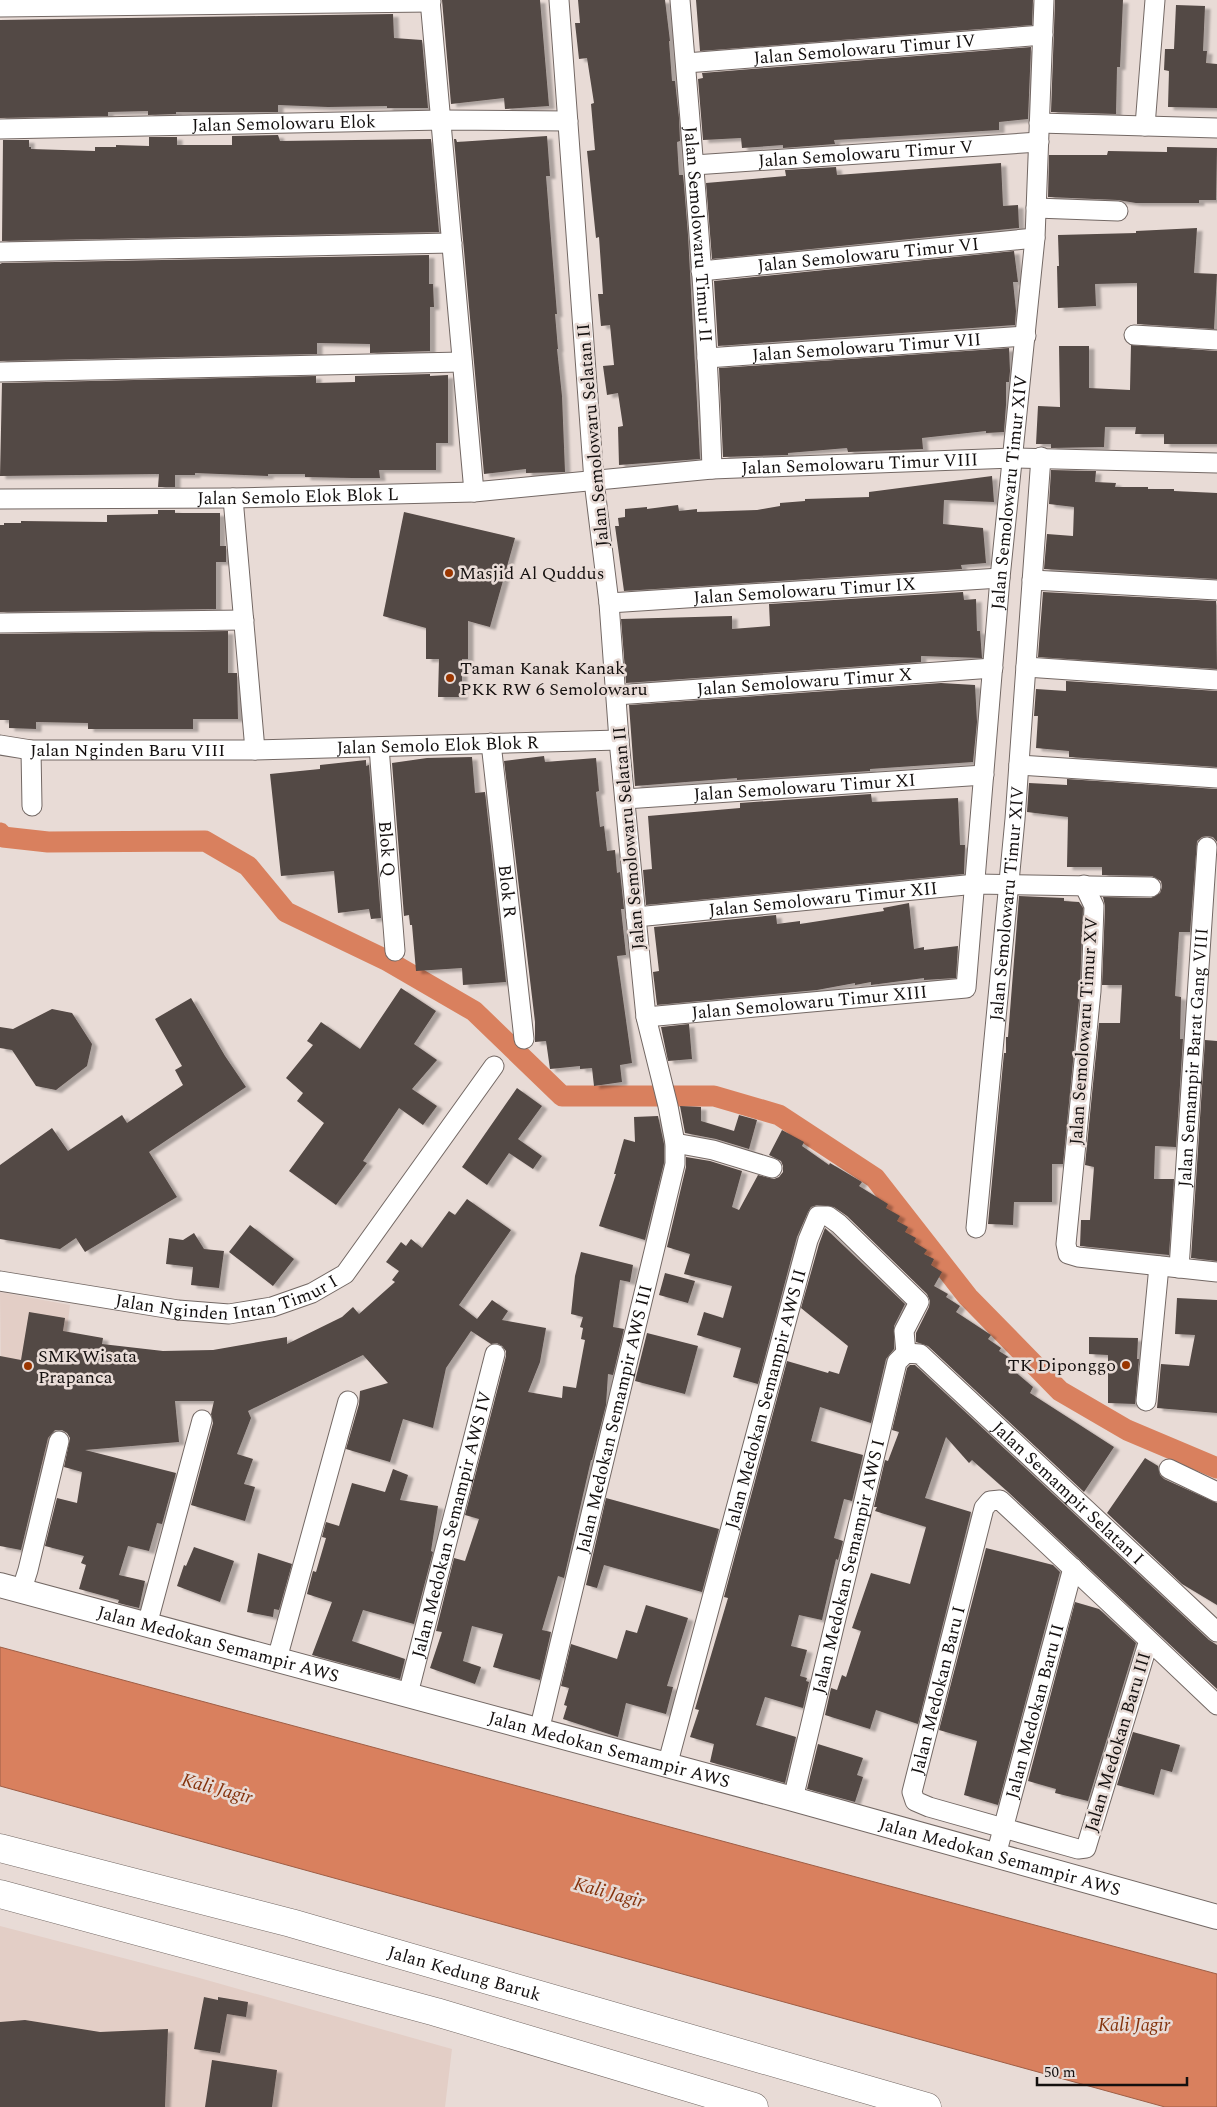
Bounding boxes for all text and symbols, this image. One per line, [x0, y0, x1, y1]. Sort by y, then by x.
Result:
street label: Jalan Semolowaru Timur IV [752, 27, 977, 71]
street label: Jalan Semolowaru Elok [192, 108, 376, 139]
street label: Jalan Semolowaru Timur II [677, 125, 720, 343]
street label: Jalan Semolowaru Timur V [757, 133, 974, 174]
street label: Jalan Semolowaru Timur VI [756, 230, 980, 279]
street label: Jalan Semolowaru Selatan II [570, 322, 616, 548]
street label: Jalan Semolowaru Timur VII [751, 326, 982, 368]
street label: Jalan Semolowaru Timur XIV [984, 373, 1034, 611]
street label: Jalan Semolowaru Timur VIII [741, 446, 979, 481]
street label: Jalan Semolo Elok Blok L [197, 480, 399, 512]
place label: Masjid Al Quddus [459, 560, 604, 587]
marker: Masjid Al Quddus [443, 567, 455, 579]
street label: Jalan Semolowaru Timur IX [693, 570, 917, 611]
place label: Taman Kanak Kanak PKK RW 6 Semolowaru [460, 655, 648, 703]
street label: Jalan Semolowaru Timur X [696, 660, 913, 703]
marker: Taman Kanak Kanak PKK RW 6 Semolowaru [444, 672, 456, 684]
street label: Jalan Semolowaru Selatan II [606, 725, 652, 951]
street label: Jalan Semolo Elok Blok R [336, 729, 539, 761]
street label: Jalan Nginden Baru VIII [30, 737, 225, 764]
street label: Jalan Semolowaru Timur XI [693, 766, 917, 808]
street label: Jalan Semolowaru Timur XIV [982, 785, 1031, 1022]
street label: Blok Q [371, 820, 403, 878]
street label: Blok R [491, 863, 524, 919]
street label: Jalan Semolowaru Timur XII [707, 874, 939, 923]
street label: Jalan Semolowaru Timur XV [1063, 916, 1105, 1146]
street label: Jalan Semampir Barat Gang VIII [1171, 927, 1215, 1188]
street label: Jalan Semolowaru Timur XIII [690, 978, 928, 1026]
street label: Jalan Medokan Semampir AWS II [718, 1266, 813, 1532]
street label: Jalan Nginden Intan Timur I [113, 1268, 343, 1327]
street label: Jalan Medokan Semampir AWS III [569, 1282, 659, 1556]
place label: SMK Wisata Prapanca [38, 1343, 137, 1391]
place label: TK Diponggo [1008, 1352, 1116, 1379]
marker: TK Diponggo [1120, 1359, 1132, 1371]
marker: SMK Wisata Prapanca [22, 1360, 34, 1372]
street label: Jalan Medokan Semampir AWS IV [404, 1388, 498, 1661]
street label: Jalan Semampir Selatan I [986, 1415, 1150, 1571]
street label: Jalan Medokan Semampir AWS I [805, 1436, 892, 1697]
street label: Jalan Medokan Semampir AWS [94, 1598, 342, 1689]
street label: Jalan Medokan Baru I [903, 1603, 972, 1777]
street label: Jalan Medokan Baru II [998, 1621, 1071, 1802]
street label: Jalan Medokan Baru III [1078, 1649, 1158, 1835]
street label: Jalan Medokan Semampir AWS [485, 1704, 733, 1795]
water label: Kali Jagir [178, 1766, 256, 1813]
street label: Jalan Medokan Semampir AWS [876, 1810, 1124, 1903]
water label: Kali Jagir [570, 1870, 648, 1917]
street label: Jalan Kedung Baruk [385, 1938, 544, 2008]
water label: Kali Jagir [1098, 2011, 1171, 2040]
scale bar [1037, 2054, 1187, 2086]
text: 50 m [1044, 2061, 1076, 2084]

